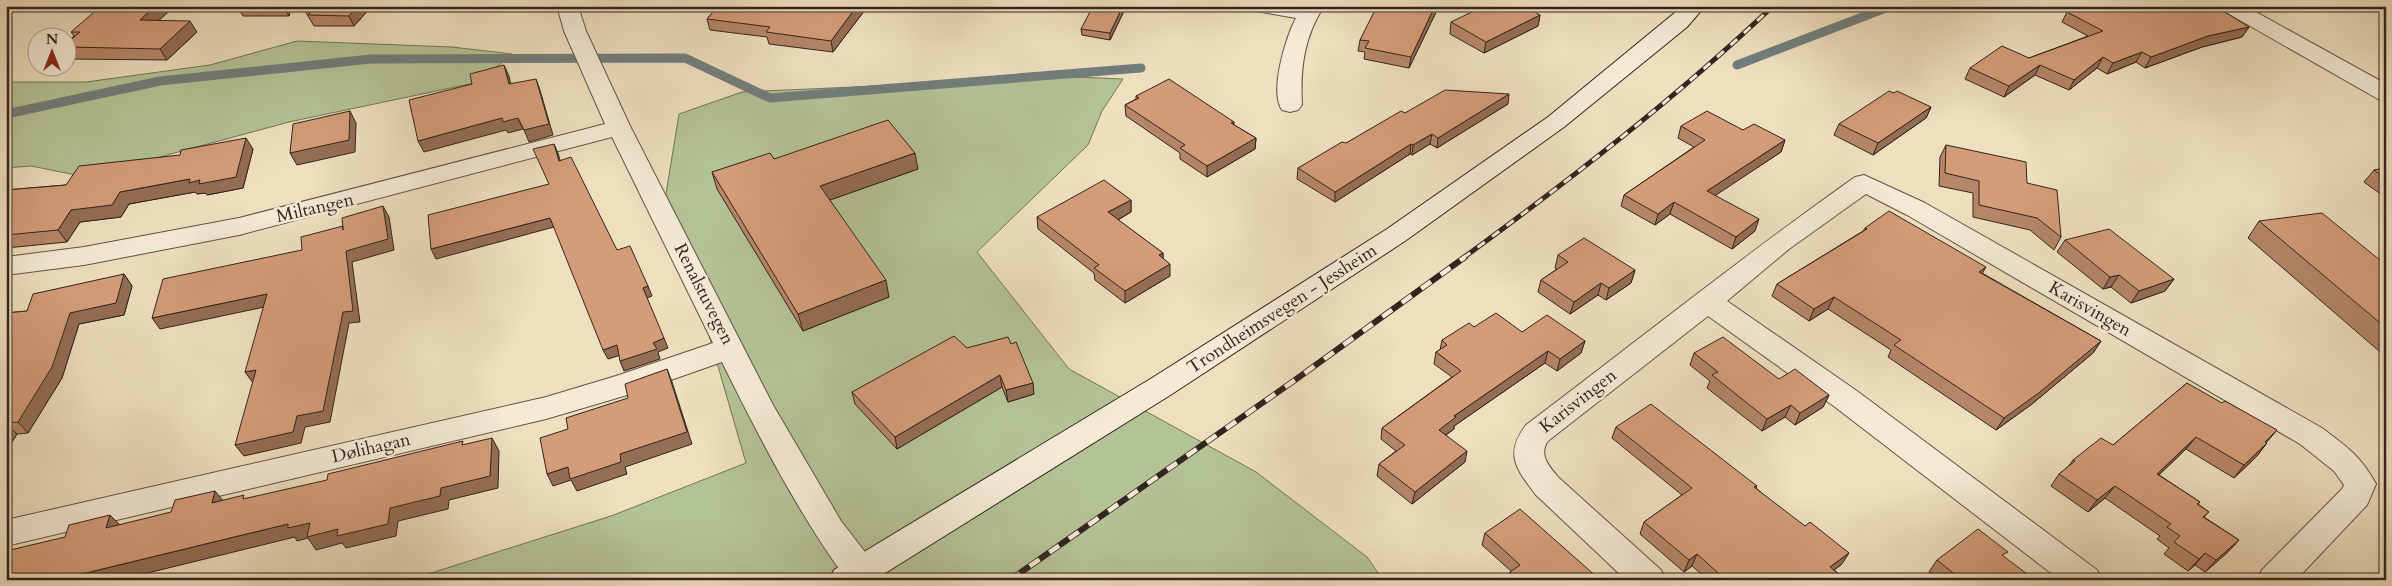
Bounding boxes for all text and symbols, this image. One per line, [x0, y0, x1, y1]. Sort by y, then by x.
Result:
north arrow [28, 28, 78, 78]
text: N [46, 30, 58, 49]
street label: Miltangen [274, 187, 357, 229]
street label: Trondheimsvegen - Jessheim [1182, 238, 1382, 380]
street label: Renalstuvegen [668, 239, 741, 350]
street label: Karisvingen [2044, 275, 2137, 343]
street label: Karisvingen [1534, 362, 1622, 439]
street label: Dølihagan [329, 427, 414, 469]

